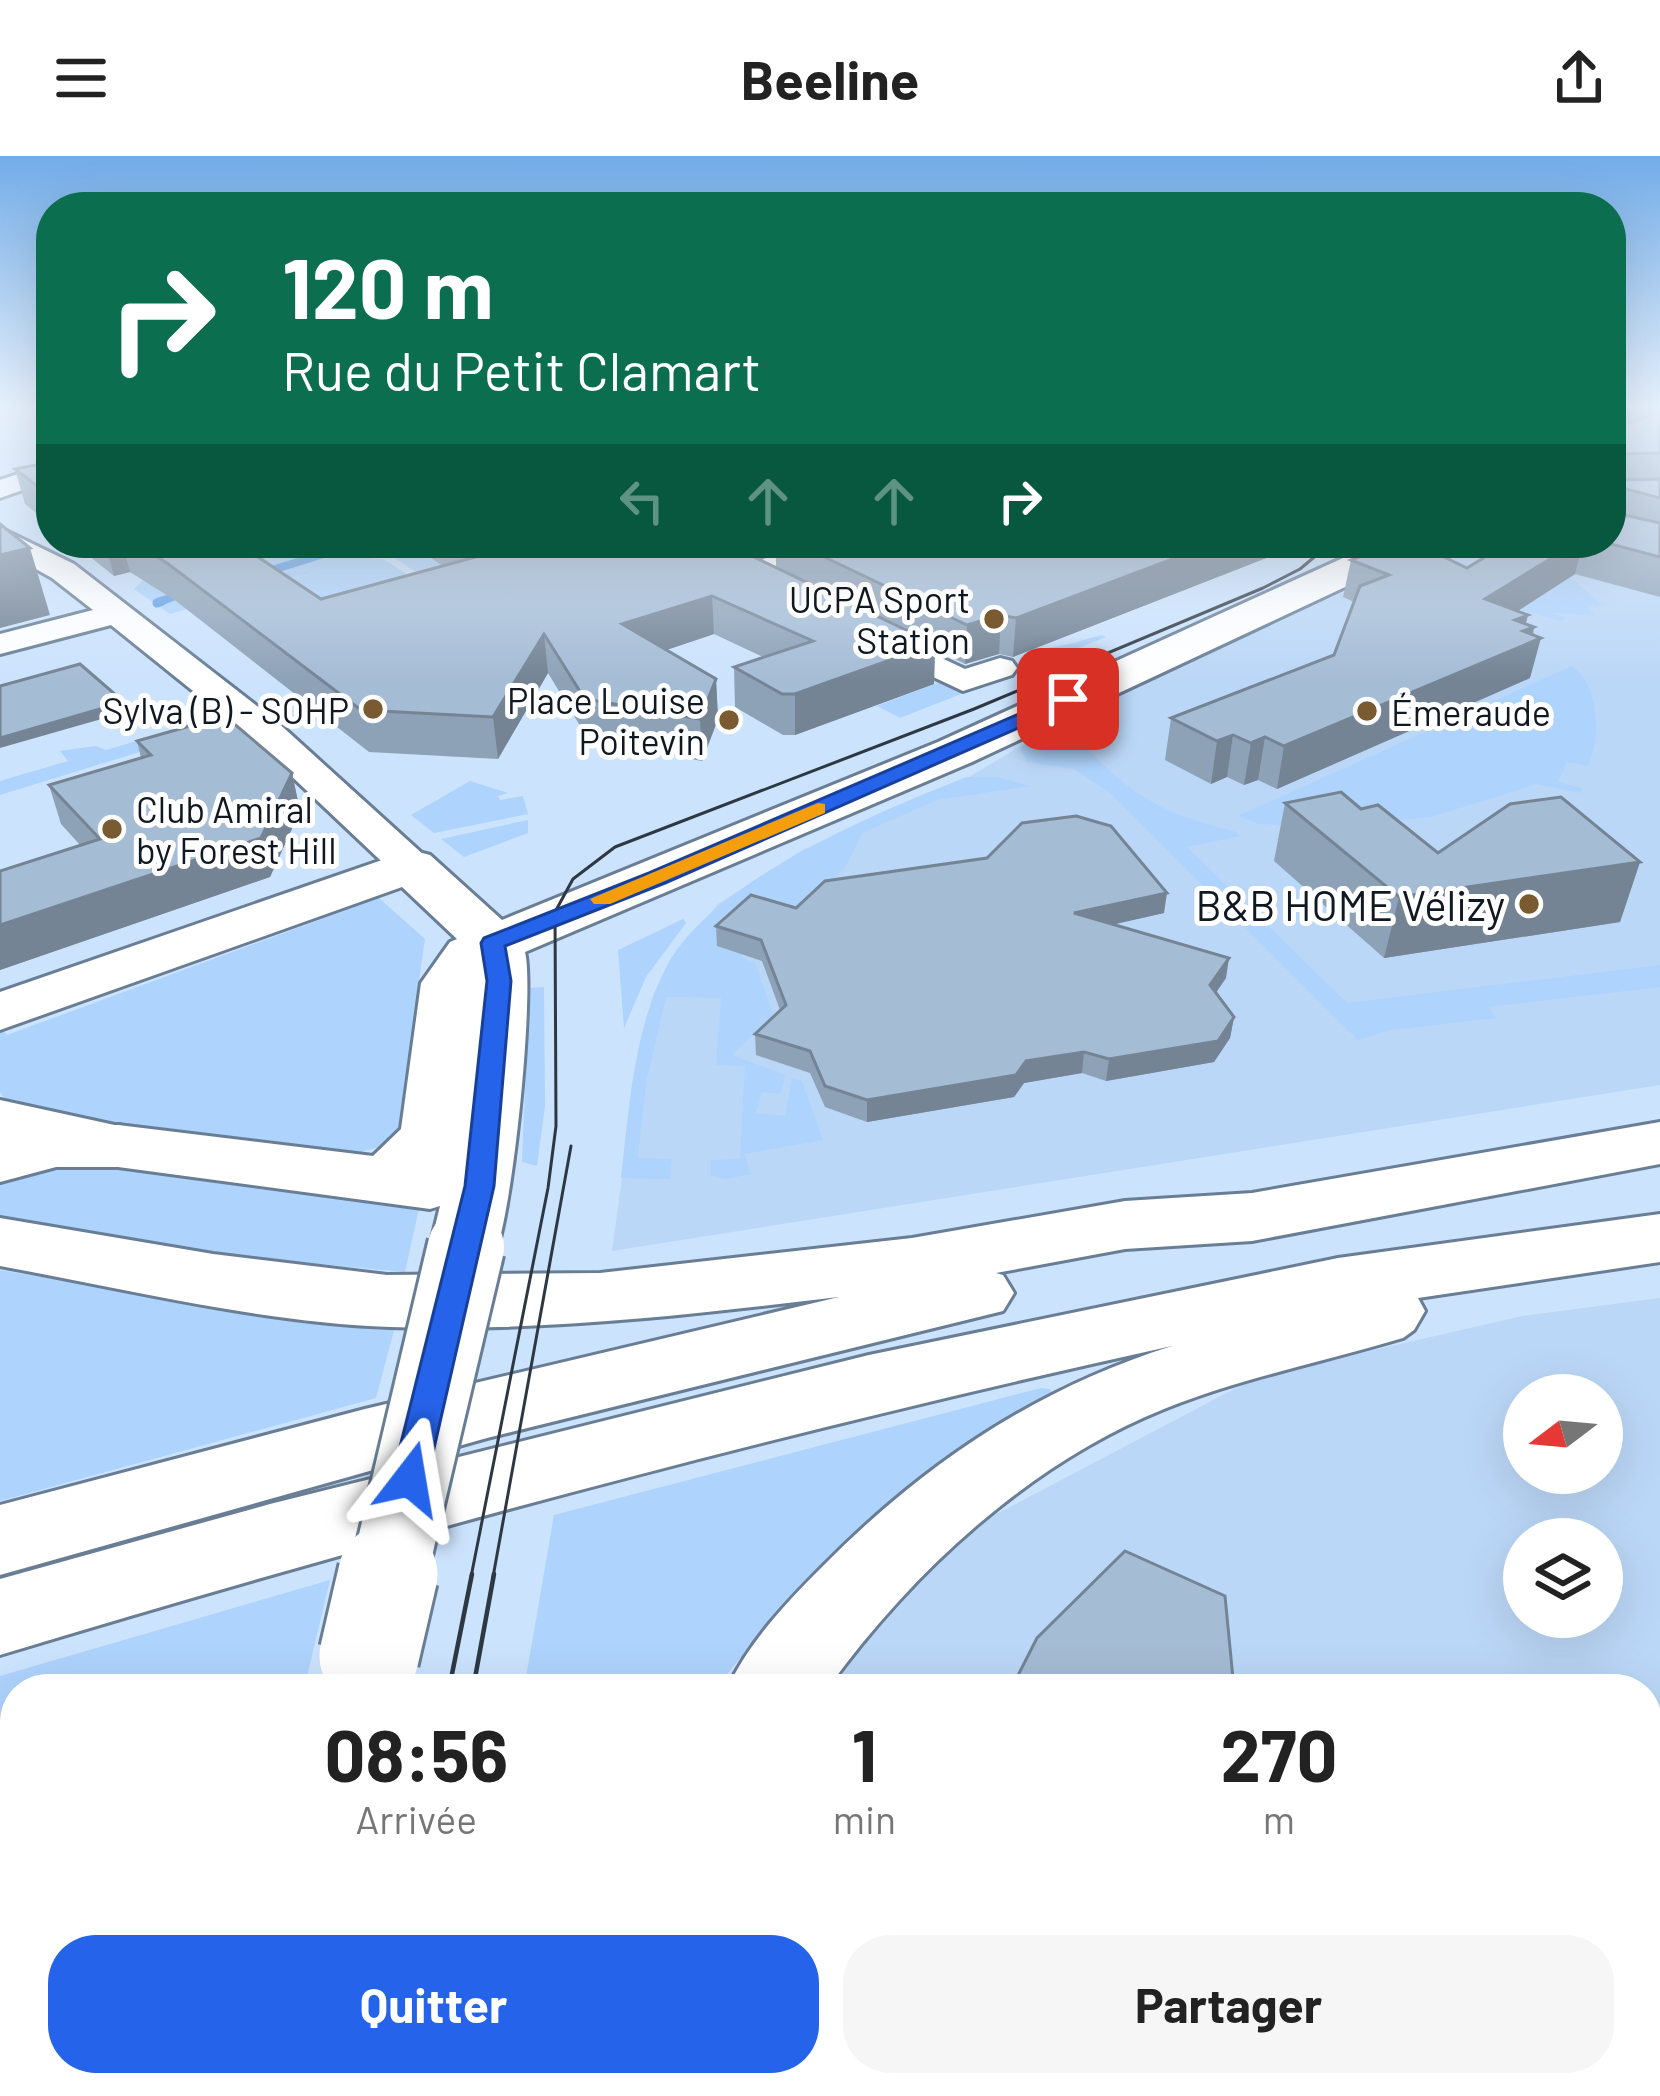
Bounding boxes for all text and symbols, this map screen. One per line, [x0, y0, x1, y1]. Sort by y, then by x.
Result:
icon: menu [48, 45, 114, 111]
icon: share [1546, 45, 1612, 111]
text: Beeline [741, 46, 919, 111]
text: 120 m [282, 235, 494, 336]
icon: right [84, 240, 240, 396]
text: Rue du Petit Clamart [282, 337, 761, 402]
icon: left [609, 468, 675, 534]
icon: ahead [735, 468, 801, 534]
icon: ahead [861, 468, 927, 534]
icon: right [987, 468, 1053, 534]
place label: UCPA Sport Station [789, 577, 970, 661]
marker: UCPA Sport Station [981, 606, 1007, 632]
pin [1017, 648, 1119, 750]
icon: arrive [1035, 666, 1101, 732]
place label: Place Louise Poitevin [507, 678, 705, 762]
place label: Sylva (B) - SOHP [103, 688, 349, 731]
place label: Émeraude [1391, 690, 1551, 733]
marker: Sylva (B) - SOHP [360, 696, 386, 722]
marker: Émeraude [1354, 698, 1380, 724]
marker: Place Louise Poitevin [716, 707, 742, 733]
place label: Club Amiral by Forest Hill [136, 787, 336, 871]
marker: Club Amiral by Forest Hill [99, 816, 125, 842]
place label: B&B HOME Vélizy [1195, 879, 1505, 930]
marker: B&B HOME Vélizy [1516, 891, 1542, 917]
north arrow [1503, 1374, 1623, 1494]
map controls [1503, 1374, 1623, 1638]
position arrow [347, 1416, 473, 1542]
button: layers [1503, 1518, 1623, 1638]
text: 08:56 [325, 1710, 508, 1796]
text: 1 [852, 1710, 877, 1796]
text: 270 [1220, 1710, 1338, 1796]
text: Arrivée [356, 1795, 477, 1842]
text: min [833, 1795, 896, 1842]
text: m [1263, 1795, 1295, 1842]
button: Quitter [48, 1935, 819, 2073]
button: Partager [843, 1935, 1614, 2073]

